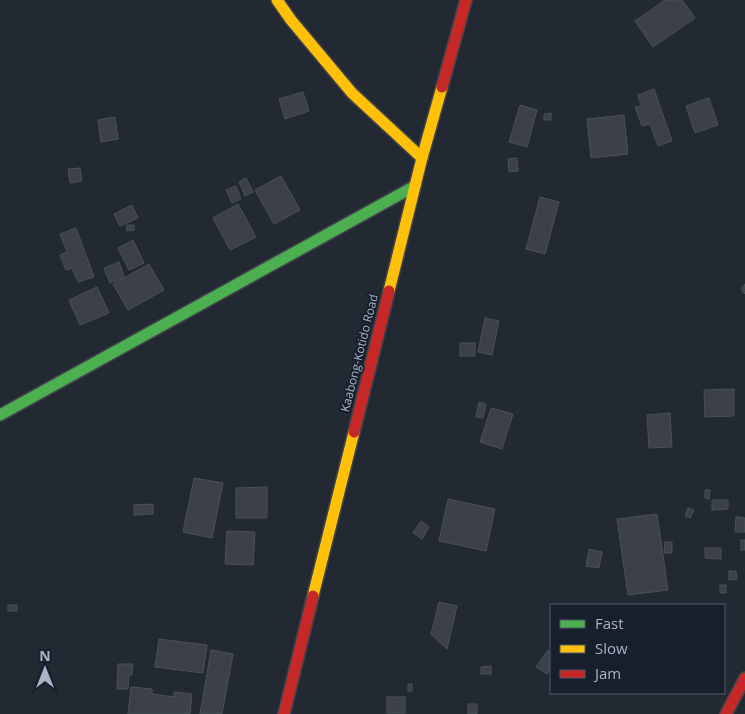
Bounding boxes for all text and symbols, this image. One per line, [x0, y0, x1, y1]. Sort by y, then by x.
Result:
street label: Kaabong-Kotido Road [336, 292, 382, 414]
legend [550, 604, 725, 694]
text: Fast [595, 613, 624, 633]
text: Slow [595, 638, 628, 658]
north arrow [20, 644, 70, 694]
text: N [39, 646, 51, 665]
text: Jam [593, 663, 621, 683]

